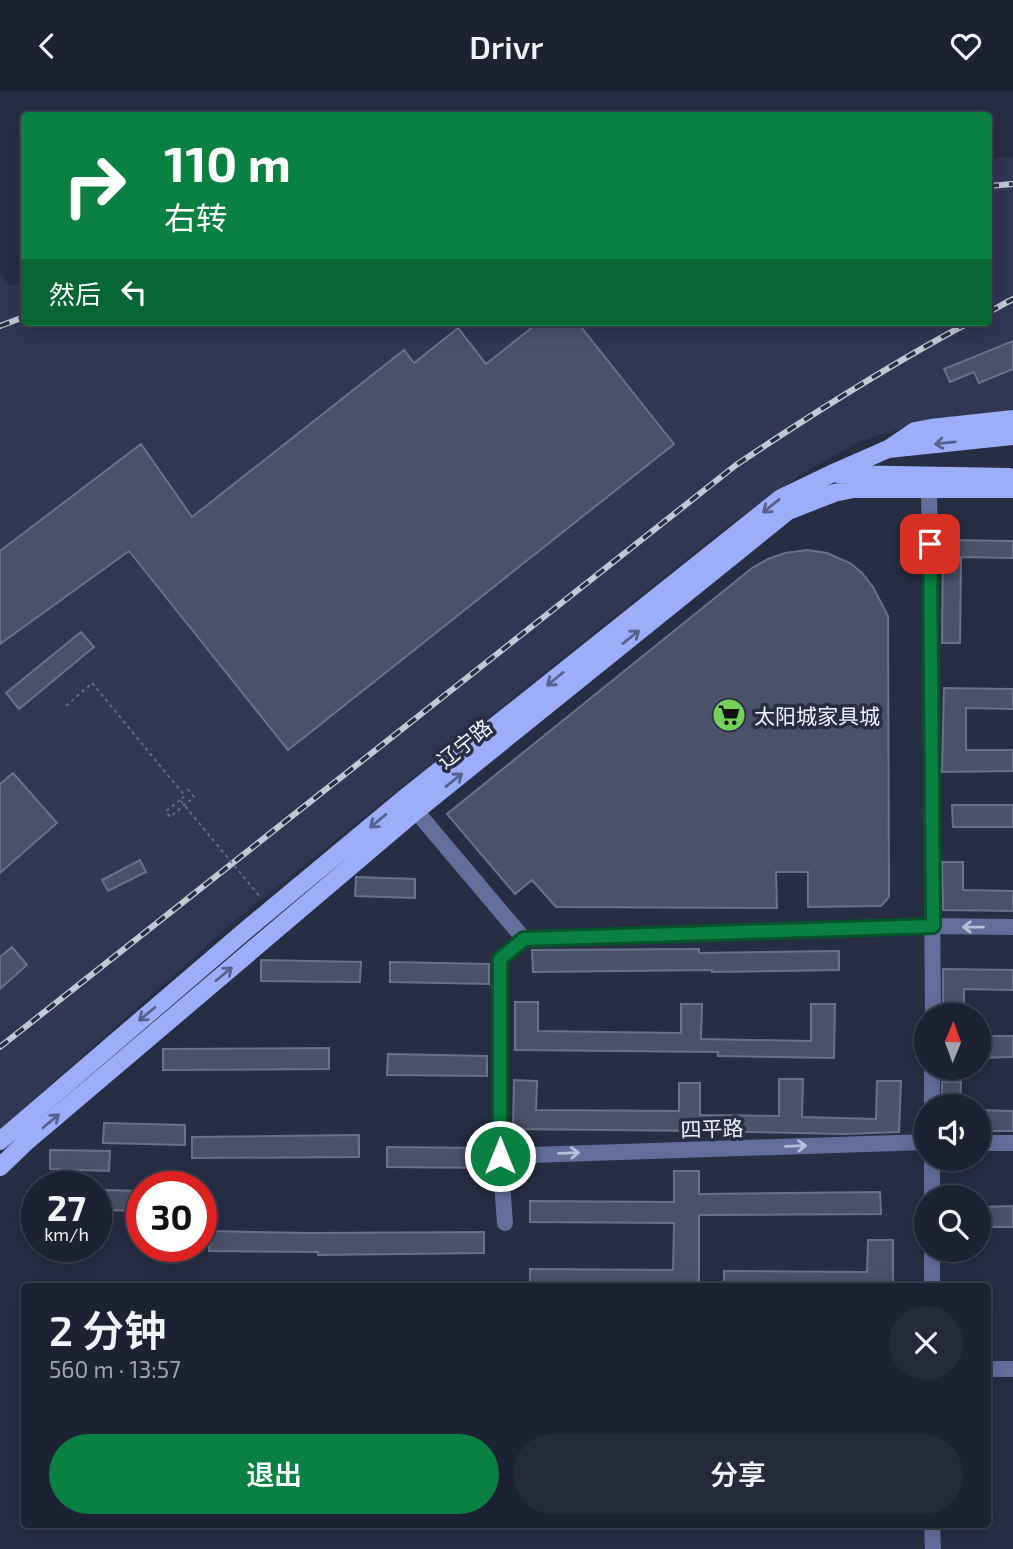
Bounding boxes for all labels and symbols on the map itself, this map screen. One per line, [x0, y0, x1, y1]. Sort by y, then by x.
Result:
one-way arrow [934, 437, 957, 450]
one-way arrow [763, 499, 781, 514]
pin [900, 514, 960, 574]
one-way arrow [622, 629, 640, 645]
one-way arrow [546, 671, 565, 686]
supermarket icon: 太阳城家具城 [710, 696, 748, 734]
place label: 太阳城家具城 [754, 703, 880, 728]
street label: 辽宁路 [432, 713, 496, 773]
one-way arrow [445, 772, 463, 788]
one-way arrow [369, 813, 387, 829]
one-way arrow [962, 920, 985, 934]
one-way arrow [215, 966, 233, 982]
north arrow [914, 1003, 990, 1080]
one-way arrow [138, 1006, 156, 1022]
one-way arrow [42, 1113, 60, 1129]
street label: 四平路 [680, 1114, 744, 1142]
position arrow [463, 1119, 537, 1193]
one-way arrow [784, 1139, 807, 1153]
one-way arrow [557, 1147, 580, 1160]
speed limit sign: 30 [126, 1171, 217, 1262]

